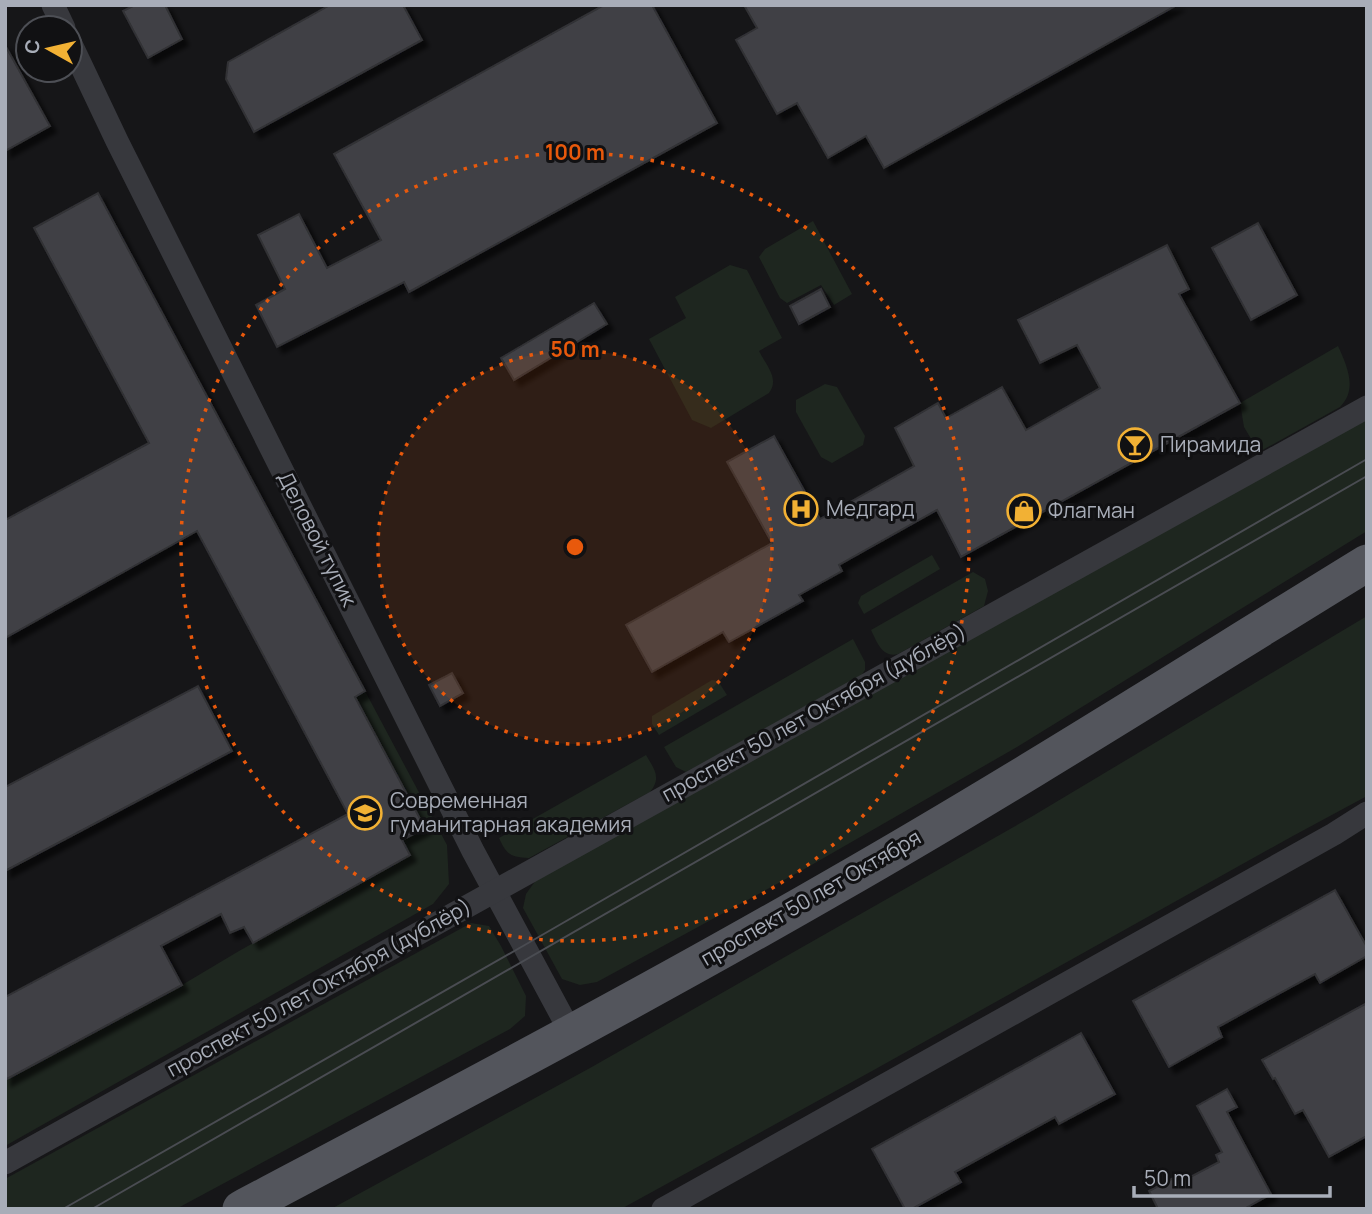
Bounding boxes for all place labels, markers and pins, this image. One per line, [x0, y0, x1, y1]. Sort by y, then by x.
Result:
bar icon: Пирамида [1116, 426, 1154, 464]
place label: Пирамида [1160, 430, 1261, 458]
hospital icon: Медгард [782, 490, 820, 528]
shop icon: Флагман [1005, 492, 1043, 530]
place label: Медгард [826, 494, 915, 522]
place label: Флагман [1048, 496, 1135, 524]
centre of rings [563, 535, 587, 559]
place label: Современная гуманитарная академия [390, 786, 632, 838]
school or university icon: Современная гуманитарная академия [346, 794, 384, 832]

